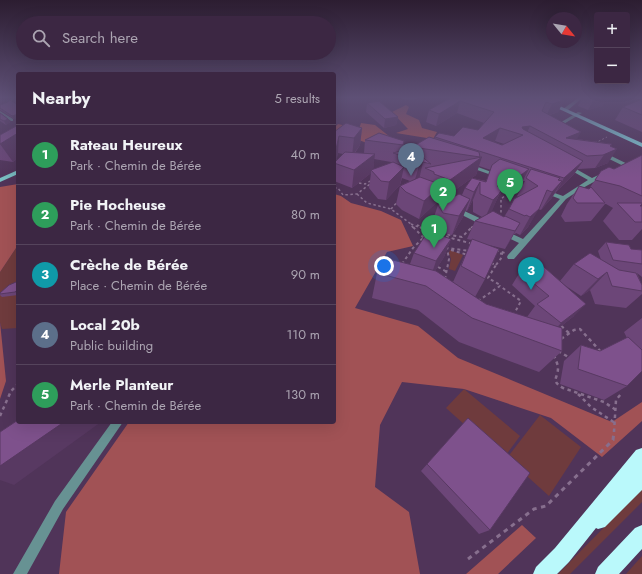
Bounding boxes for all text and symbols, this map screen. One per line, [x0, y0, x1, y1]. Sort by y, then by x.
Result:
north arrow [546, 12, 582, 48]
map controls [594, 12, 630, 84]
button: + [594, 12, 630, 48]
search box [16, 16, 336, 60]
icon: search [30, 27, 52, 49]
text: Search here [62, 27, 138, 49]
button: − [594, 48, 630, 84]
text: Nearby [32, 86, 90, 110]
text: 5 results [274, 89, 320, 108]
text: Rateau Heureux [70, 134, 183, 156]
pin: 4 [398, 143, 424, 176]
text: 1 [42, 145, 48, 164]
text: 40 m [291, 145, 320, 164]
text: Park · Chemin de Bérée [70, 156, 201, 175]
pin: 5 [497, 169, 523, 202]
pin: 2 [430, 178, 456, 211]
text: Pie Hocheuse [70, 194, 166, 216]
text: 2 [41, 205, 49, 224]
text: 80 m [291, 205, 320, 224]
pin: 1 [421, 215, 447, 248]
text: Park · Chemin de Bérée [70, 216, 201, 235]
text: Crèche de Bérée [70, 254, 188, 276]
your location [374, 256, 394, 276]
pin: 3 [518, 257, 544, 290]
text: 3 [41, 265, 49, 284]
text: 90 m [291, 265, 320, 284]
text: Place · Chemin de Bérée [70, 276, 207, 295]
text: Local 20b [70, 314, 140, 336]
text: 4 [40, 325, 50, 344]
text: 110 m [286, 325, 320, 344]
text: Public building [70, 336, 153, 355]
text: Merle Planteur [70, 374, 174, 396]
text: 5 [41, 385, 49, 404]
text: 130 m [285, 385, 320, 404]
text: Park · Chemin de Bérée [70, 396, 201, 415]

